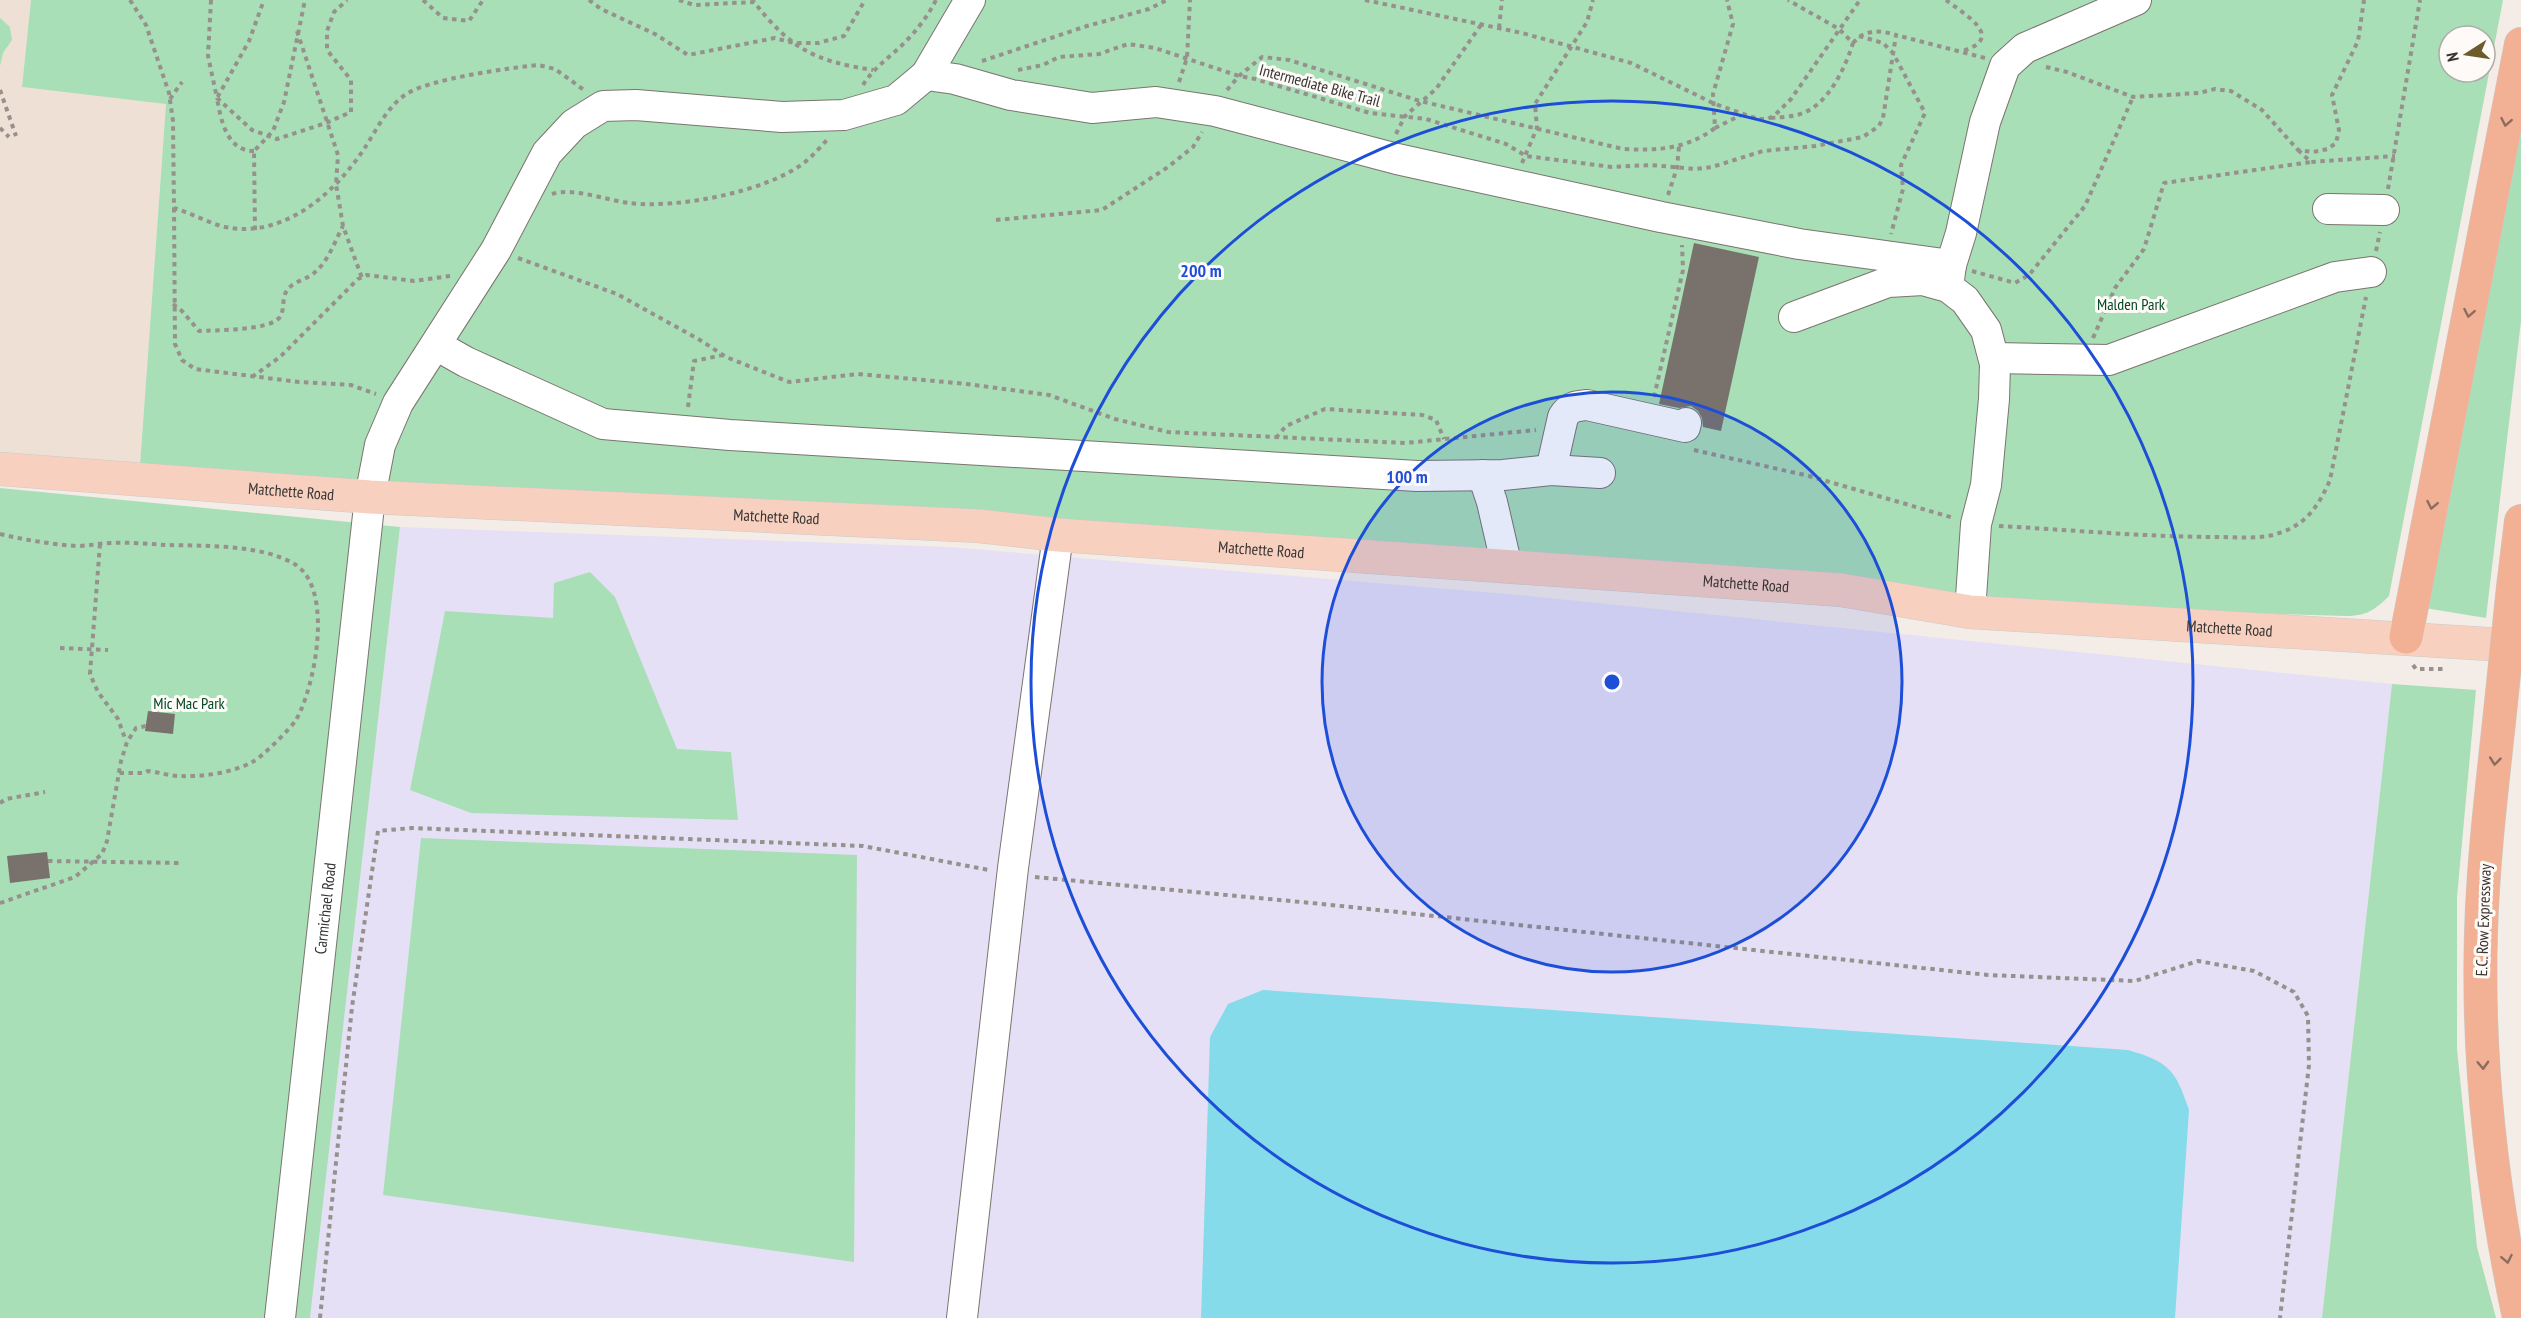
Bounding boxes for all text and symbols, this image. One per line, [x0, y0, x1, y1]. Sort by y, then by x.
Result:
north arrow [2437, 24, 2497, 84]
text: N [2442, 51, 2463, 63]
street label: Intermediate Bike Trail [1257, 59, 1383, 111]
one-way arrow [2500, 116, 2513, 126]
text: 200 m [1180, 259, 1222, 282]
park label: Malden Park [2097, 294, 2166, 314]
one-way arrow [2463, 308, 2476, 318]
text: 100 m [1386, 465, 1428, 488]
street label: Matchette Road [247, 478, 335, 504]
one-way arrow [2426, 499, 2439, 509]
street label: Matchette Road [733, 504, 820, 528]
street label: Matchette Road [1218, 536, 1305, 562]
street label: Matchette Road [1702, 570, 1790, 596]
street label: Matchette Road [2186, 615, 2273, 641]
centre of rings [1602, 672, 1622, 692]
park label: Mic Mac Park [153, 693, 226, 713]
one-way arrow [2489, 757, 2502, 766]
street label: Carmichael Road [310, 862, 340, 955]
street label: E.C. Row Expressway [2471, 863, 2495, 977]
one-way arrow [2477, 1061, 2489, 1070]
one-way arrow [2500, 1253, 2513, 1263]

